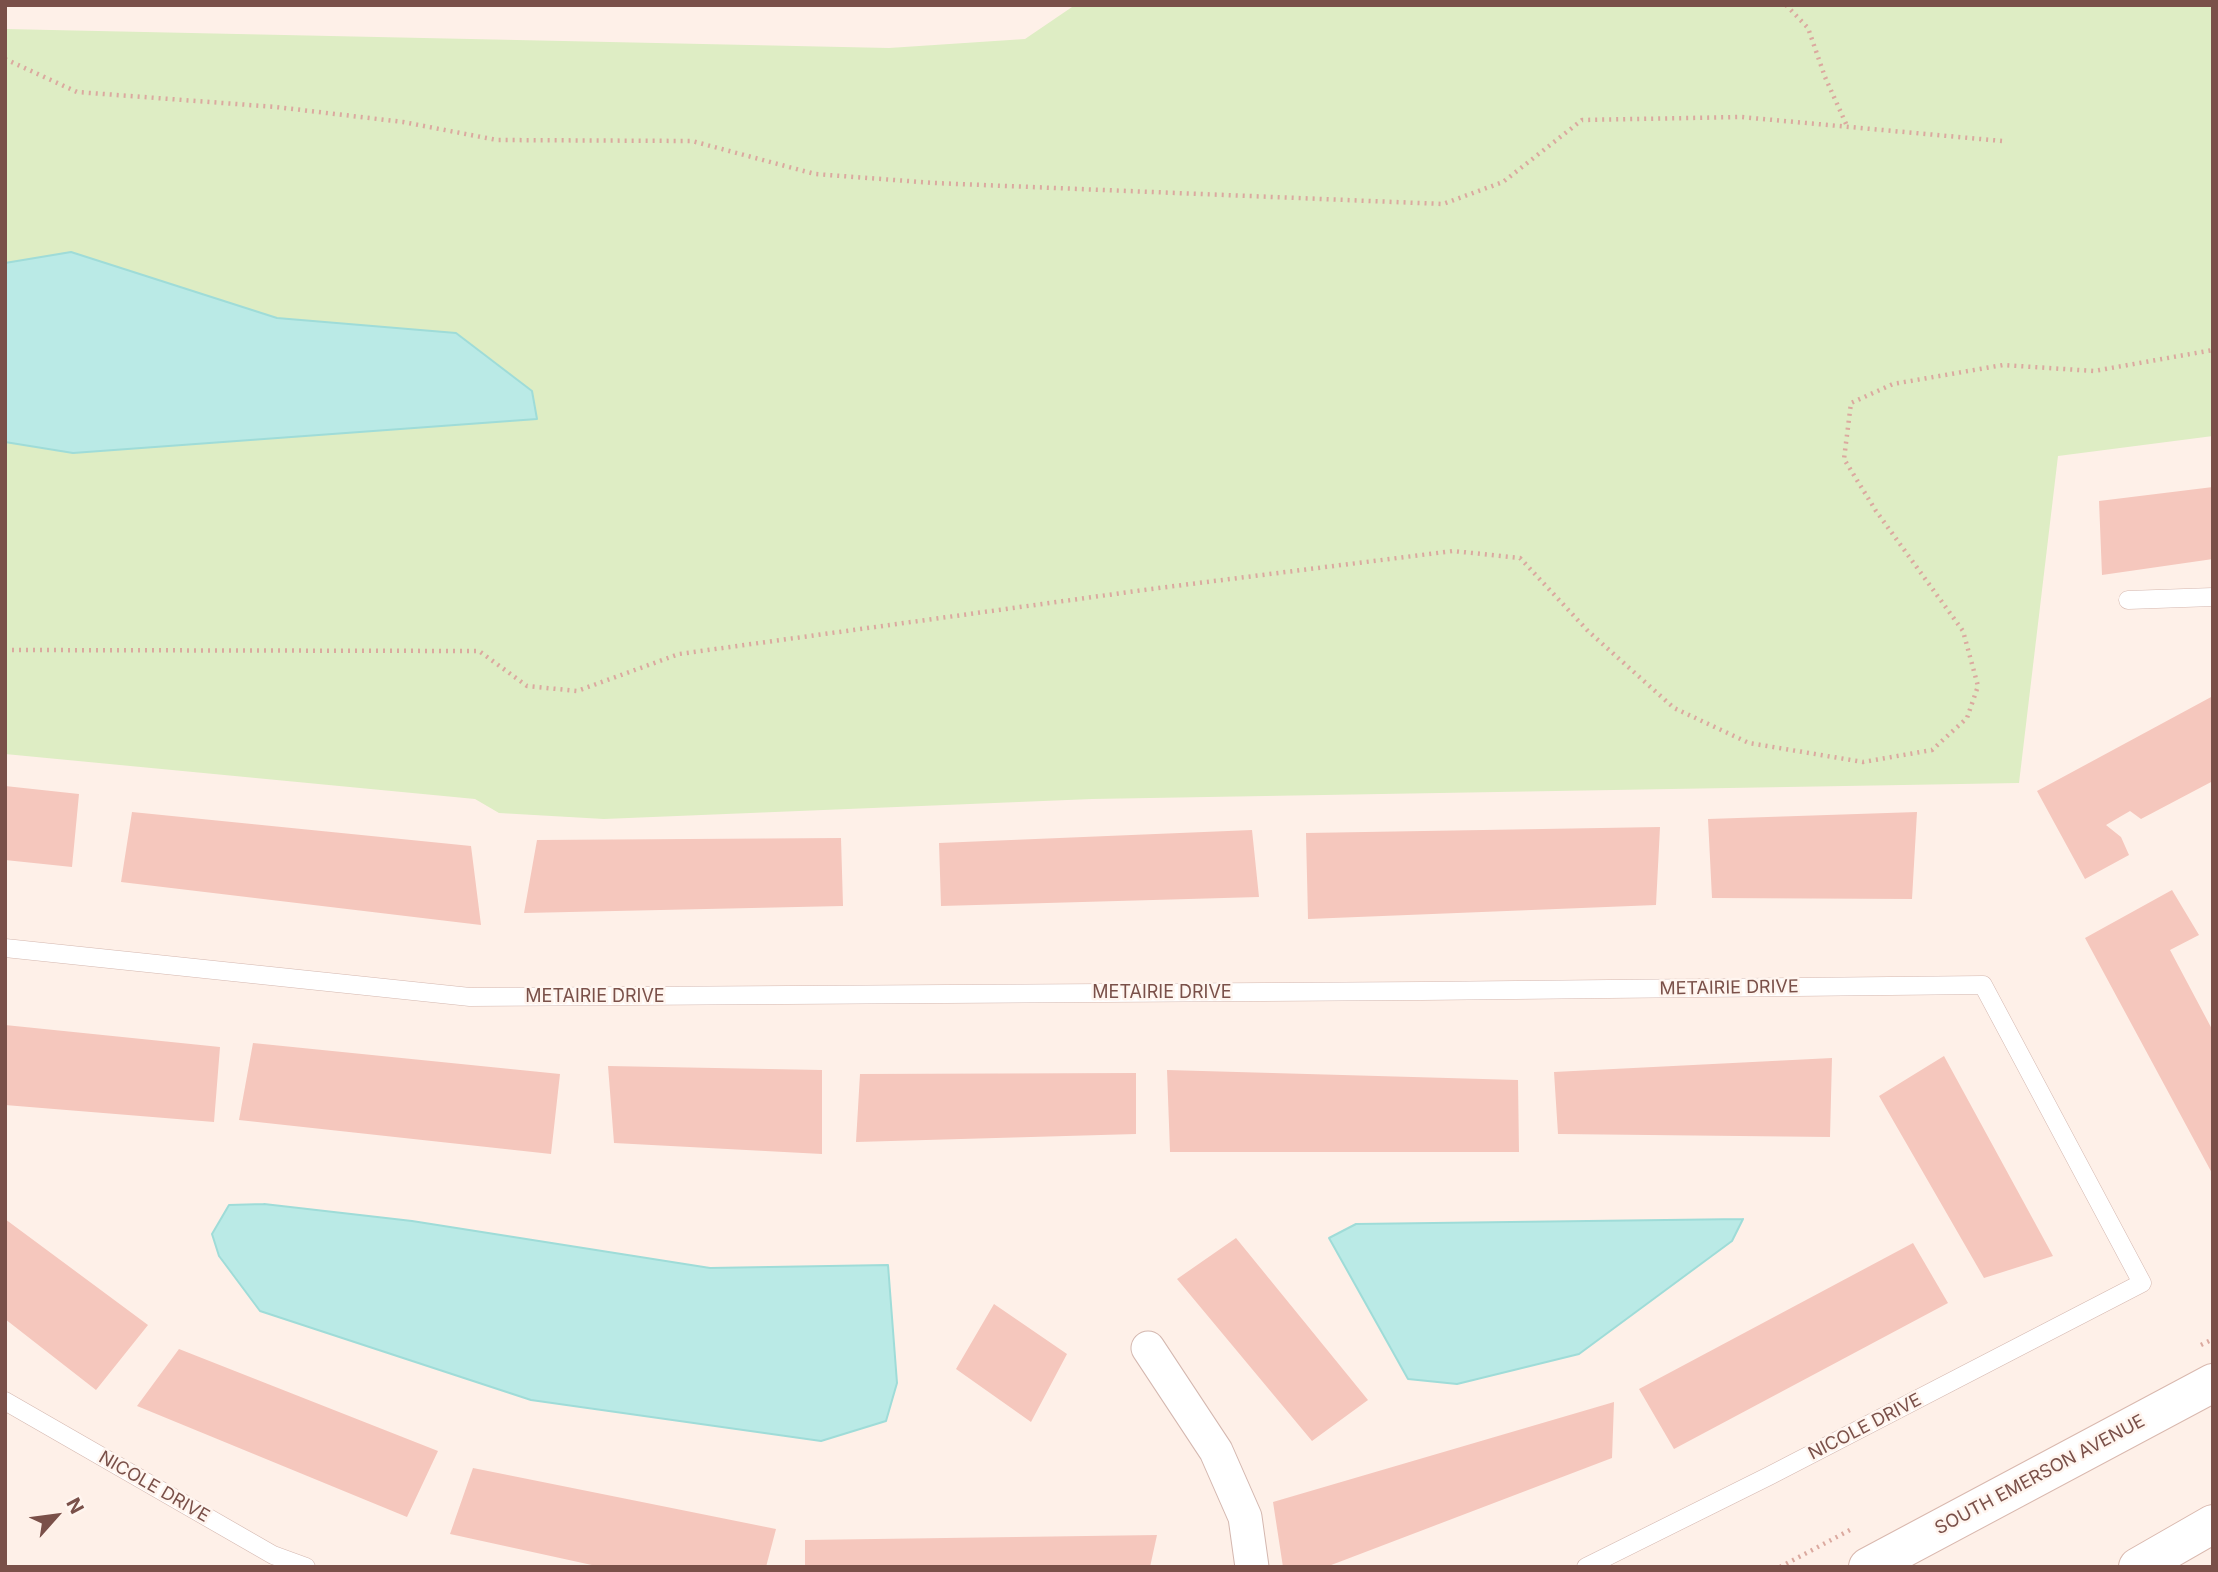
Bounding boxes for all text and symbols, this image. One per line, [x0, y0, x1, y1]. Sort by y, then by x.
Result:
street label: METAIRIE DRIVE [1659, 976, 1799, 1000]
street label: METAIRIE DRIVE [1092, 982, 1232, 1004]
street label: METAIRIE DRIVE [525, 986, 665, 1008]
street label: NICOLE DRIVE [1805, 1389, 1925, 1465]
street label: SOUTH EMERSON AVENUE [1931, 1410, 2149, 1540]
street label: NICOLE DRIVE [95, 1447, 213, 1527]
north arrow [21, 1481, 91, 1551]
text: N [61, 1494, 89, 1518]

